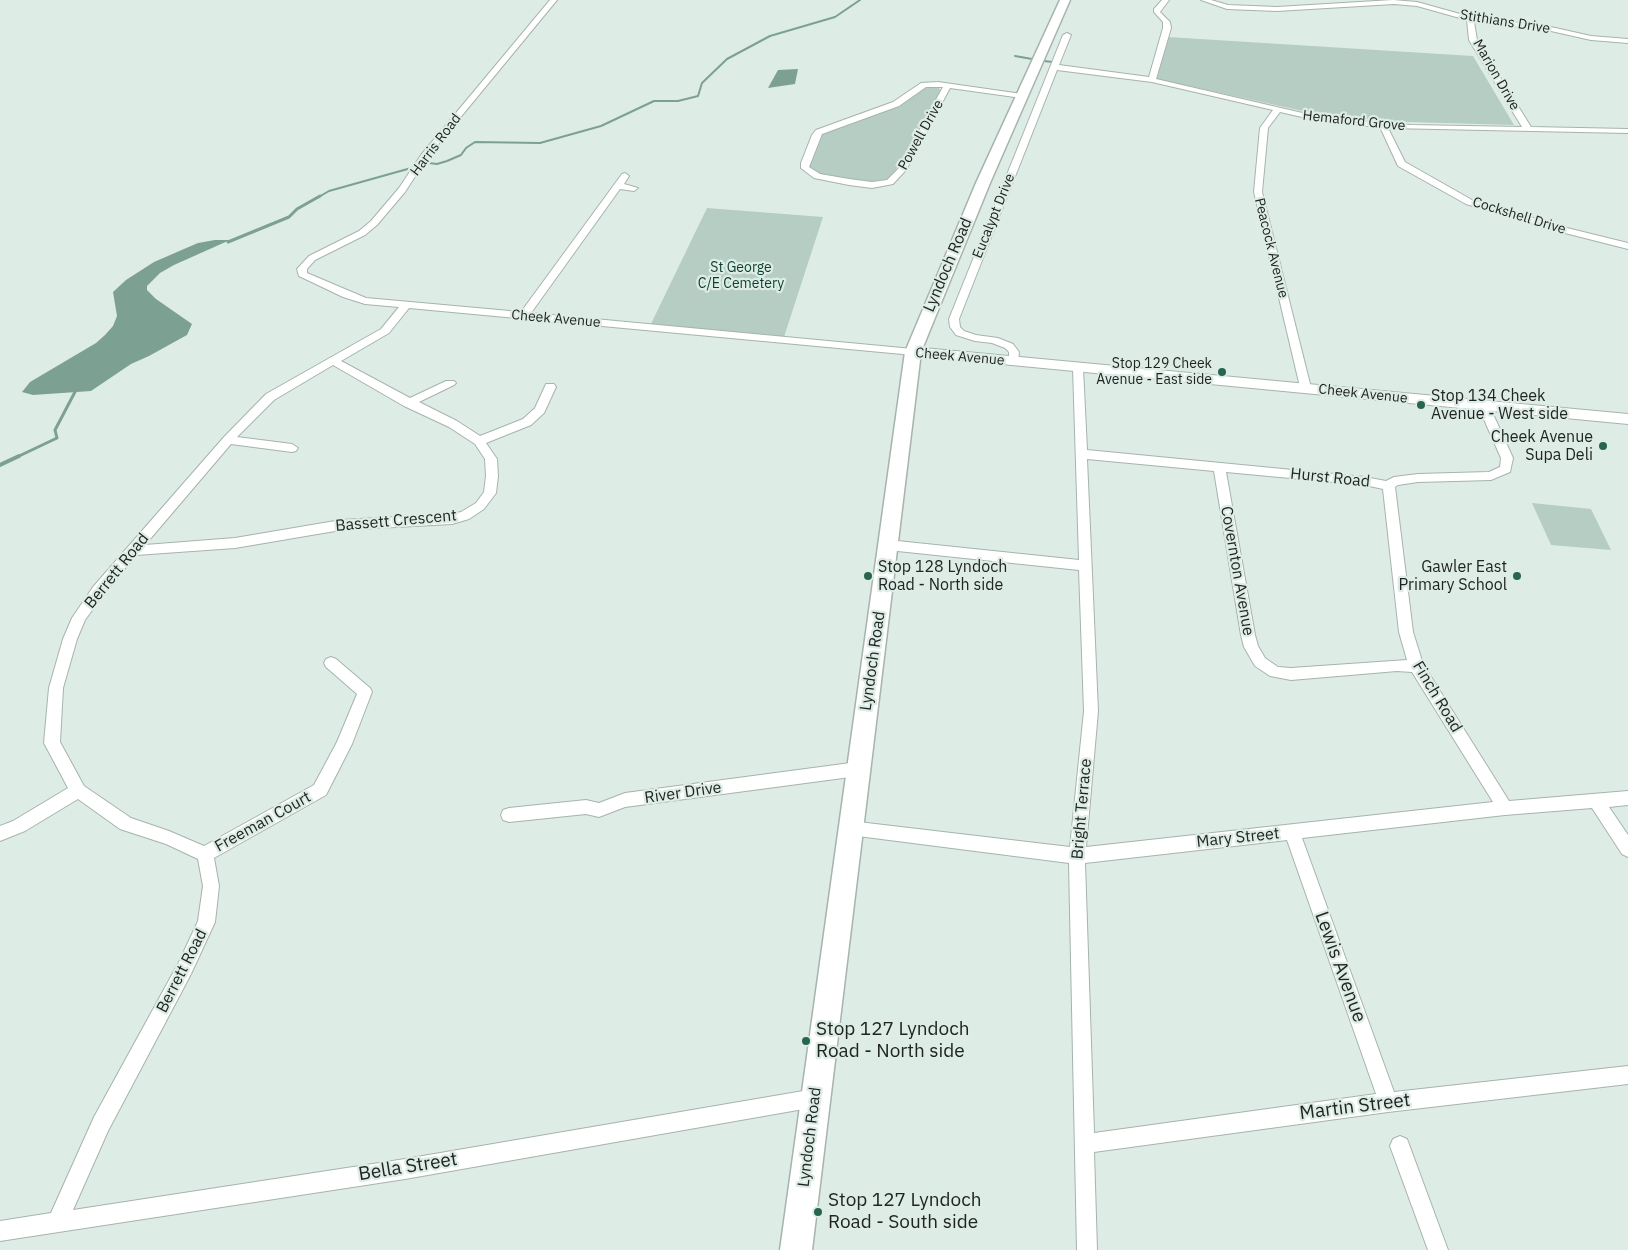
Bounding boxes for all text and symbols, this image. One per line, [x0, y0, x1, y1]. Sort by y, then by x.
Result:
street label: Stithians Drive [1459, 7, 1551, 37]
street label: Marion Drive [1469, 37, 1523, 113]
street label: Powell Drive [895, 97, 947, 173]
street label: Hemaford Grove [1302, 107, 1406, 135]
street label: Harris Road [407, 111, 465, 179]
street label: Eucalypt Drive [969, 171, 1019, 261]
street label: Cockshell Drive [1470, 194, 1568, 238]
street label: Peacock Avenue [1250, 196, 1292, 300]
street label: Lyndoch Road [920, 215, 976, 315]
park label: St George C/E Cemetery [698, 260, 784, 292]
street label: Cheek Avenue [511, 307, 601, 331]
street label: Cheek Avenue [915, 345, 1005, 369]
place label: Stop 129 Cheek Avenue - East side [1096, 356, 1212, 388]
marker: Stop 129 Cheek Avenue - East side [1216, 366, 1228, 378]
street label: Cheek Avenue [1318, 381, 1408, 407]
place label: Stop 134 Cheek Avenue - West side [1431, 386, 1568, 424]
marker: Stop 134 Cheek Avenue - West side [1415, 399, 1427, 411]
place label: Cheek Avenue Supa Deli [1491, 427, 1593, 465]
marker: Cheek Avenue Supa Deli [1597, 440, 1609, 452]
street label: Hurst Road [1289, 464, 1371, 492]
street label: Covernton Avenue [1216, 505, 1258, 637]
street label: Bassett Crescent [334, 506, 458, 536]
street label: Berrett Road [81, 529, 153, 613]
place label: Stop 128 Lyndoch Road - North side [878, 557, 1007, 595]
place label: Gawler East Primary School [1399, 557, 1507, 595]
marker: Stop 128 Lyndoch Road - North side [862, 570, 874, 582]
marker: Gawler East Primary School [1511, 570, 1523, 582]
street label: Lyndoch Road [857, 610, 889, 712]
street label: Finch Road [1408, 658, 1466, 736]
street label: Bright Terrace [1068, 758, 1096, 860]
street label: River Drive [643, 778, 723, 808]
street label: Freeman Court [212, 788, 314, 856]
street label: Mary Street [1196, 824, 1280, 852]
street label: Lewis Avenue [1309, 909, 1371, 1025]
street label: Berrett Road [153, 926, 211, 1016]
place label: Stop 127 Lyndoch Road - North side [816, 1019, 970, 1063]
marker: Stop 127 Lyndoch Road - North side [800, 1035, 812, 1047]
street label: Lyndoch Road [794, 1086, 826, 1188]
street label: Martin Street [1298, 1089, 1412, 1125]
street label: Bella Street [357, 1148, 459, 1186]
place label: Stop 127 Lyndoch Road - South side [828, 1190, 982, 1234]
marker: Stop 127 Lyndoch Road - South side [812, 1206, 824, 1218]

